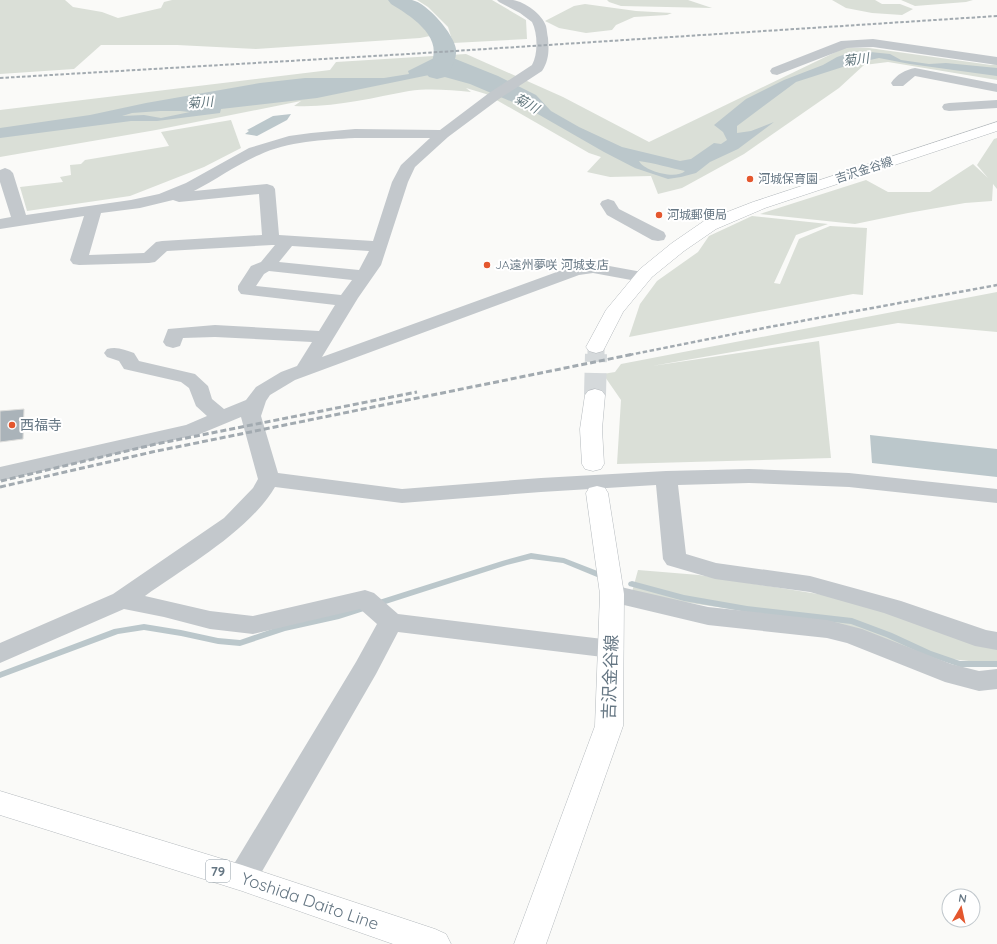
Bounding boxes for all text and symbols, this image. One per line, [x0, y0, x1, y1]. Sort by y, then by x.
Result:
water label: 菊川 [842, 49, 872, 69]
water label: 菊川 [512, 90, 544, 117]
water label: 菊川 [186, 93, 216, 111]
street label: 吉沢金谷線 [833, 153, 895, 186]
place label: 河城保育園 [758, 171, 818, 186]
marker: 河城保育園 [745, 174, 755, 184]
place label: 河城郵便局 [667, 207, 727, 222]
marker: 河城郵便局 [654, 210, 664, 220]
place label: JA遠州夢咲 河城支店 [495, 257, 609, 272]
marker: JA遠州夢咲 河城支店 [482, 260, 492, 270]
place label: 西福寺 [20, 416, 62, 434]
marker: 西福寺 [7, 420, 17, 430]
street label: 吉沢金谷線 [598, 634, 621, 720]
road number: 79 [206, 860, 230, 882]
street label: Yoshida Daito Line [238, 867, 382, 934]
north arrow [941, 888, 981, 928]
text: N [957, 891, 968, 906]

